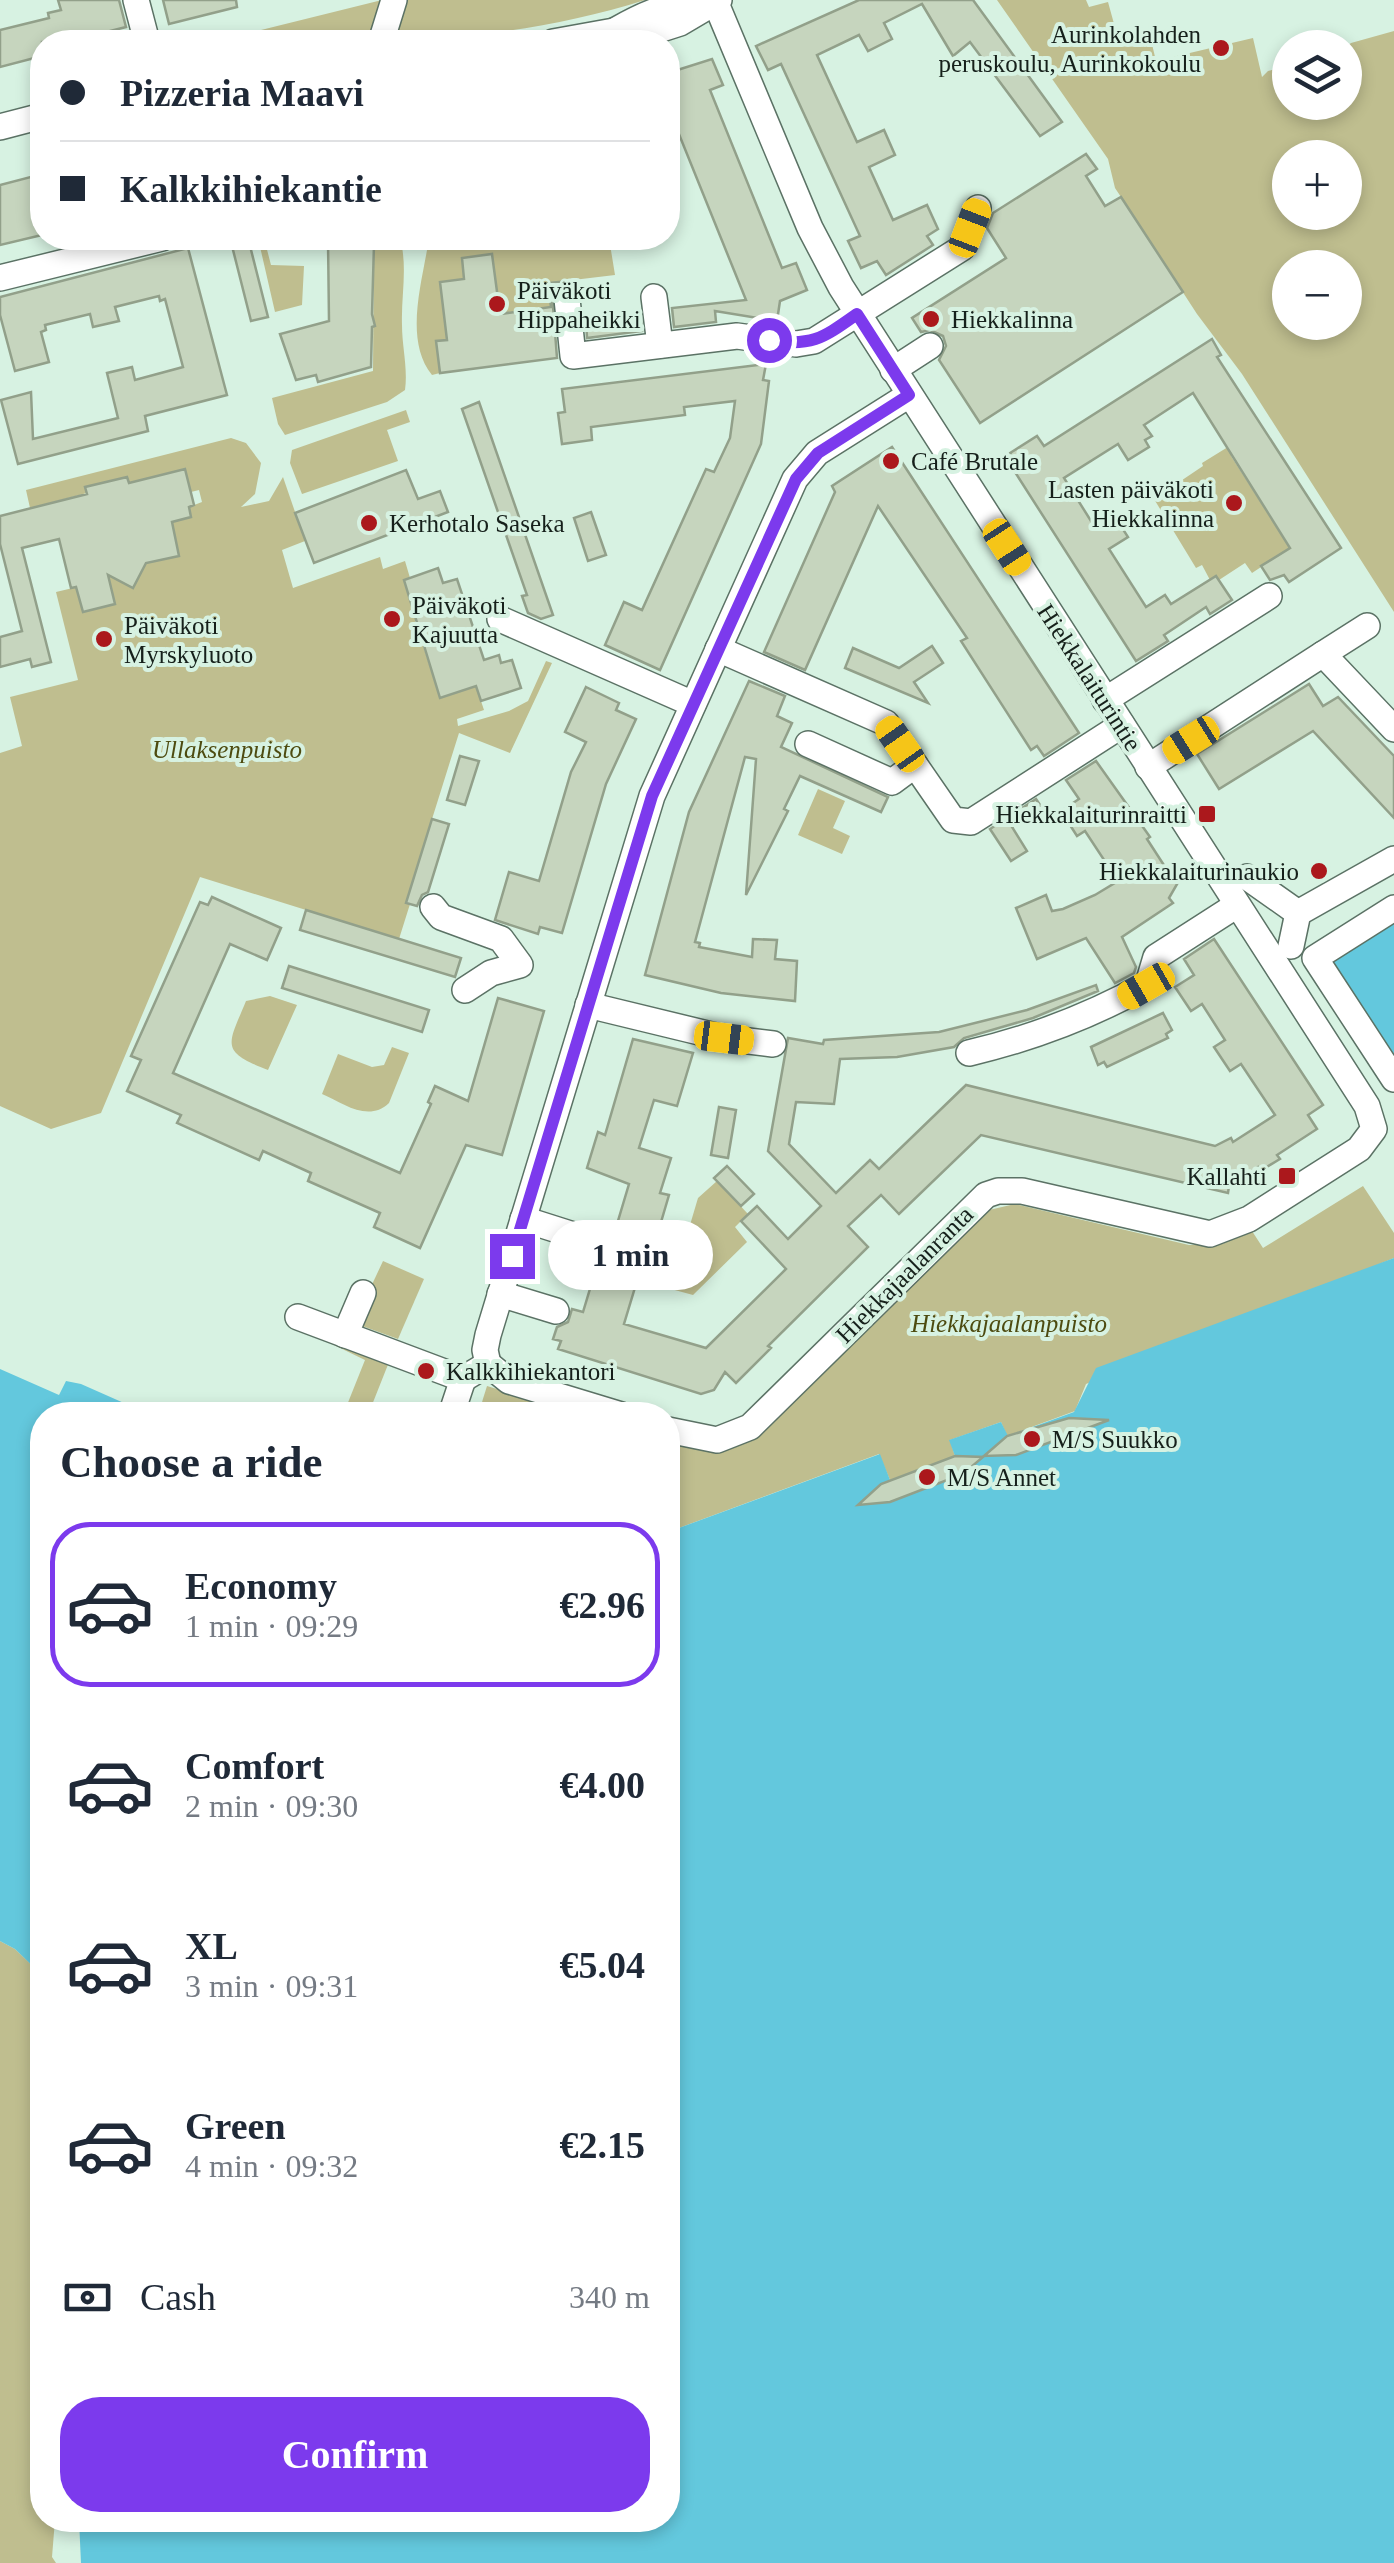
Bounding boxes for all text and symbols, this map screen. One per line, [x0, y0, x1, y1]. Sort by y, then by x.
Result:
place label: Aurinkolahden peruskoulu, Aurinkokoulu [939, 21, 1201, 77]
map controls [1272, 30, 1362, 340]
button: layers [1272, 30, 1362, 120]
marker: Aurinkolahden peruskoulu, Aurinkokoulu [1210, 37, 1232, 59]
text: Pizzeria Maavi [120, 72, 364, 114]
button: + [1272, 140, 1362, 230]
text: Kalkkihiekantie [120, 168, 382, 210]
car [945, 195, 995, 261]
button: − [1272, 250, 1362, 340]
place label: Päiväkoti Hippaheikki [517, 277, 641, 333]
marker: Päiväkoti Hippaheikki [486, 293, 508, 315]
place label: Hiekkalinna [951, 306, 1073, 333]
marker: Hiekkalinna [920, 308, 942, 330]
route start [747, 318, 792, 363]
place label: Café Brutale [911, 448, 1038, 475]
marker: Café Brutale [880, 450, 902, 472]
place label: Lasten päiväkoti Hiekkalinna [1048, 476, 1214, 532]
marker: Lasten päiväkoti Hiekkalinna [1223, 492, 1245, 514]
place label: Kerhotalo Saseka [389, 510, 565, 537]
marker: Kerhotalo Saseka [358, 512, 380, 534]
car [978, 514, 1036, 580]
place label: Päiväkoti Kajuutta [412, 592, 506, 648]
street label: Hiekkalaiturintie [1032, 599, 1147, 756]
marker: Päiväkoti Kajuutta [381, 608, 403, 630]
place label: Päiväkoti Myrskyluoto [124, 612, 253, 668]
marker: Päiväkoti Myrskyluoto [93, 628, 115, 650]
car [871, 711, 929, 777]
car [1158, 711, 1224, 769]
park label: Ullaksenpuisto [152, 736, 302, 763]
place label: Hiekkalaiturinraitti [995, 801, 1187, 828]
marker: Hiekkalaiturinraitti [1196, 803, 1218, 825]
place label: Hiekkalaiturinaukio [1099, 858, 1299, 885]
marker: Hiekkalaiturinaukio [1308, 860, 1330, 882]
car [1113, 958, 1179, 1014]
car [692, 1019, 756, 1057]
place label: Kallahti [1186, 1163, 1267, 1190]
marker: Kallahti [1276, 1165, 1298, 1187]
street label: Hiekkajaalanranta [831, 1201, 978, 1348]
callout: 1 min [547, 1221, 712, 1291]
route end [490, 1234, 535, 1279]
text: 1 min [592, 1237, 669, 1273]
park label: Hiekkajaalanpuisto [910, 1310, 1107, 1337]
place label: Kalkkihiekantori [446, 1358, 615, 1385]
marker: Kalkkihiekantori [415, 1360, 437, 1382]
place label: M/S Suukko [1052, 1426, 1178, 1453]
marker: M/S Suukko [1021, 1428, 1043, 1450]
text: Choose a ride [60, 1437, 323, 1487]
place label: M/S Annet [947, 1464, 1056, 1491]
marker: M/S Annet [916, 1466, 938, 1488]
icon: car [65, 1560, 155, 1650]
text: Economy [185, 1565, 337, 1607]
text: €2.96 [560, 1584, 645, 1626]
text: 1 min · 09:29 [185, 1608, 358, 1644]
icon: car [65, 1740, 155, 1830]
text: Comfort [185, 1745, 324, 1787]
text: €4.00 [560, 1764, 645, 1806]
text: 2 min · 09:30 [185, 1788, 358, 1824]
icon: car [65, 1920, 155, 2010]
text: XL [185, 1925, 238, 1967]
text: €5.04 [560, 1944, 645, 1986]
text: 3 min · 09:31 [185, 1968, 358, 2004]
icon: car [65, 2100, 155, 2190]
text: Green [185, 2105, 286, 2147]
text: €2.15 [560, 2124, 645, 2166]
text: 4 min · 09:32 [185, 2148, 358, 2184]
icon: cash [60, 2270, 115, 2325]
text: Cash [140, 2276, 216, 2318]
text: 340 m [569, 2279, 650, 2315]
button: Confirm [60, 2397, 650, 2512]

